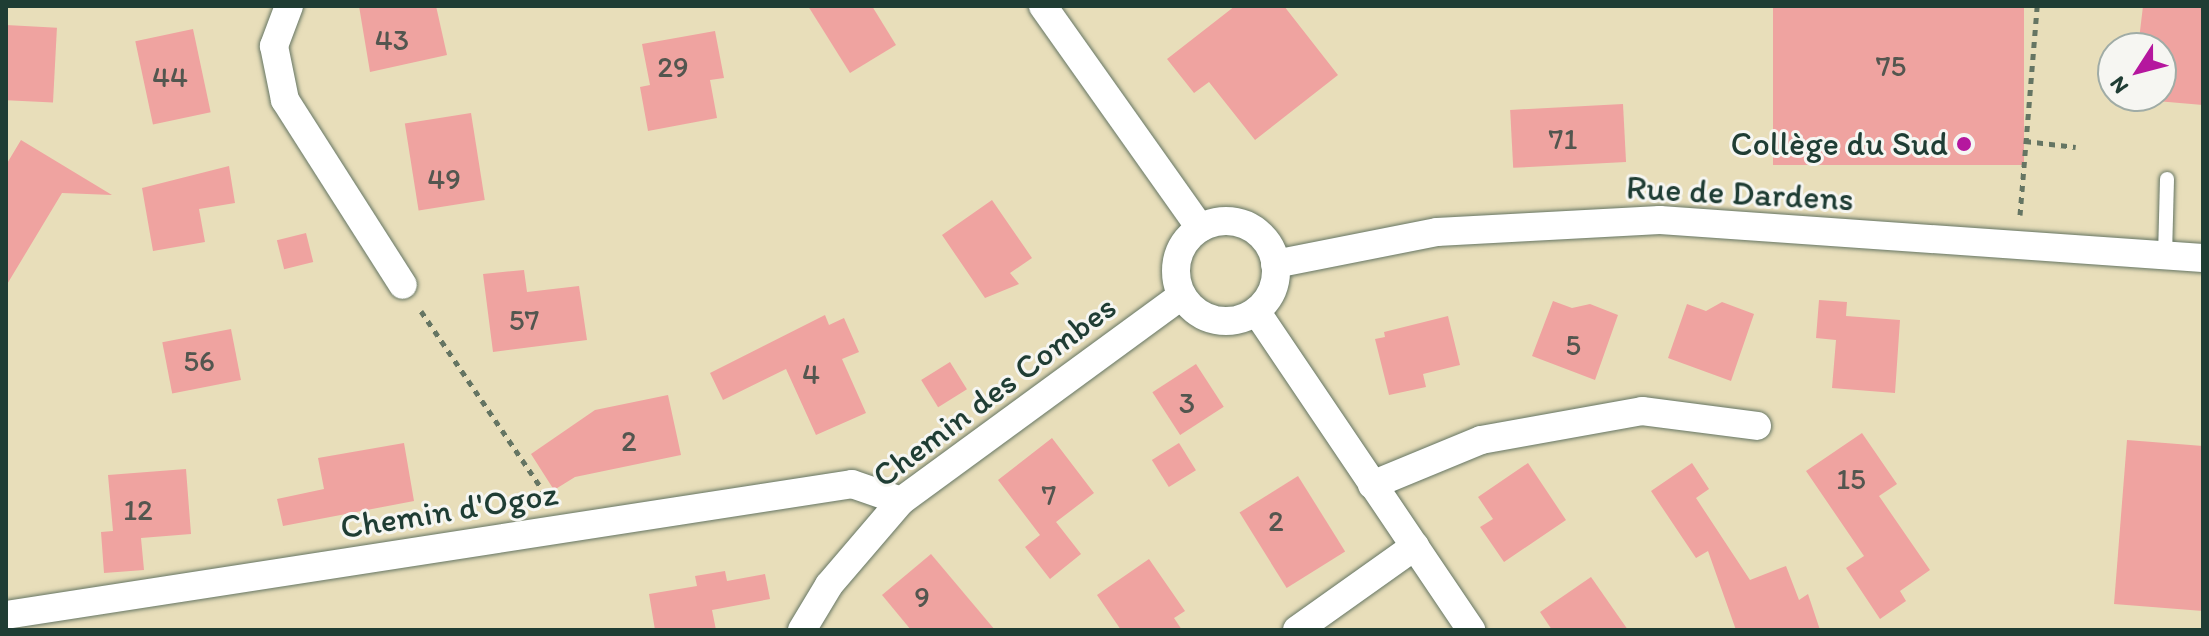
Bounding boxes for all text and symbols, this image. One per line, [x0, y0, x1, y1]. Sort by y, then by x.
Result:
house number: 43 [375, 22, 409, 58]
north arrow [2097, 32, 2177, 112]
house number: 75 [1876, 48, 1906, 84]
house number: 29 [657, 49, 689, 85]
house number: 44 [152, 59, 188, 95]
text: N [2104, 71, 2134, 99]
house number: 71 [1549, 121, 1577, 157]
place label: Collège du Sud [1730, 124, 1948, 164]
marker: Collège du Sud [1955, 135, 1973, 153]
house number: 49 [427, 161, 461, 197]
street label: Rue de Dardens [1625, 167, 1855, 219]
street label: Chemin des Combes [864, 286, 1124, 496]
house number: 57 [509, 302, 539, 338]
house number: 5 [1565, 327, 1581, 363]
house number: 56 [183, 343, 215, 379]
house number: 4 [802, 356, 820, 392]
house number: 3 [1179, 385, 1195, 421]
house number: 2 [621, 423, 637, 459]
house number: 15 [1836, 461, 1866, 497]
street label: Chemin d'Ogoz [337, 473, 561, 547]
house number: 7 [1042, 477, 1056, 513]
house number: 12 [123, 492, 153, 528]
house number: 2 [1268, 503, 1284, 539]
house number: 9 [914, 579, 930, 615]

